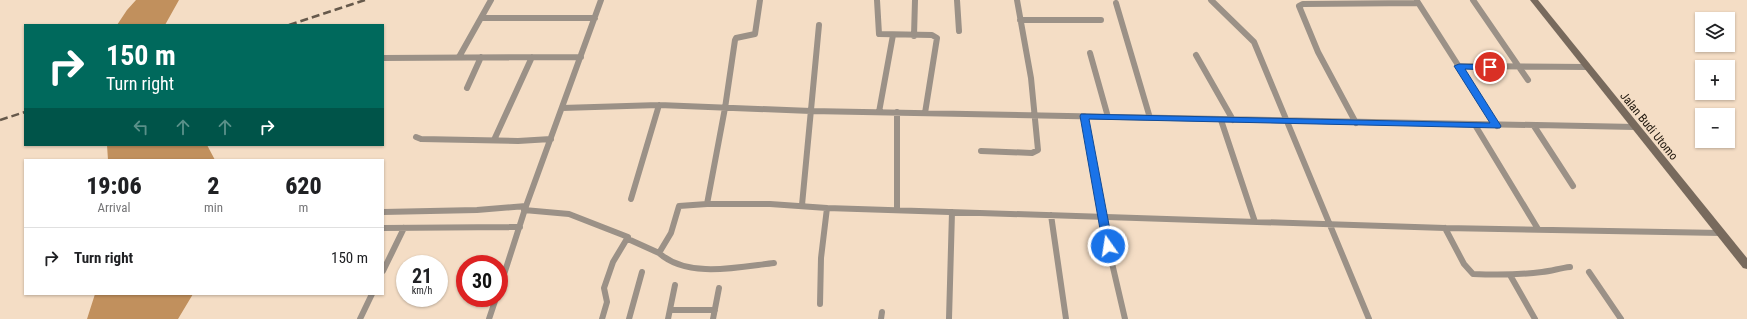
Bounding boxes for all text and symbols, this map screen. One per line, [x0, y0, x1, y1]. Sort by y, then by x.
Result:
map controls [1695, 12, 1735, 148]
button: layers [1695, 12, 1735, 52]
text: 150 m [106, 39, 176, 72]
icon: right [40, 40, 92, 92]
pin [1473, 50, 1507, 84]
icon: arrive [1479, 56, 1501, 78]
button: + [1695, 60, 1735, 100]
text: Turn right [106, 73, 174, 94]
street label: Jalan Budi Utomo [1617, 89, 1681, 163]
button: − [1695, 108, 1735, 148]
icon: left [130, 116, 152, 138]
icon: ahead [172, 116, 194, 138]
icon: ahead [214, 116, 236, 138]
icon: right [256, 116, 278, 138]
text: 19:06 [86, 172, 142, 200]
text: 2 [207, 172, 220, 200]
text: 620 [285, 172, 322, 200]
text: Arrival [97, 200, 131, 215]
text: min [204, 200, 223, 215]
text: m [299, 200, 308, 215]
position arrow [1087, 225, 1129, 267]
icon: right [40, 247, 62, 269]
text: Turn right [74, 249, 133, 267]
text: 150 m [331, 249, 368, 267]
speed limit sign: 30 [456, 255, 508, 307]
text: 21 [412, 264, 432, 288]
text: km/h [412, 285, 432, 296]

